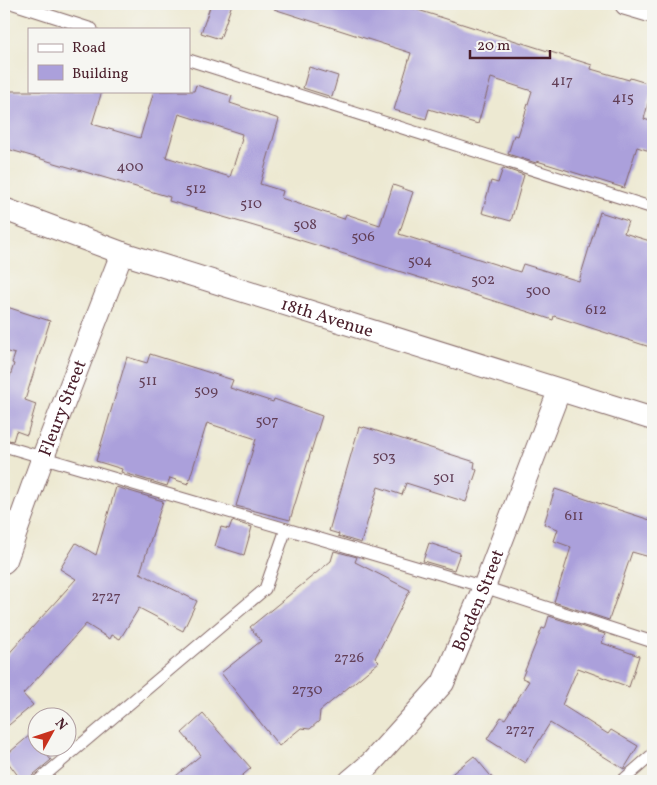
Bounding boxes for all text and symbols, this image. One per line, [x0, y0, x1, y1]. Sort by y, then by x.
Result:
legend [28, 28, 190, 92]
scale bar [470, 28, 550, 60]
text: 20 m [477, 36, 510, 57]
text: Road [72, 38, 106, 59]
text: Building [72, 64, 129, 85]
house number: 417 [551, 71, 573, 92]
house number: 415 [612, 88, 634, 109]
house number: 400 [117, 157, 144, 178]
house number: 512 [185, 179, 207, 200]
house number: 510 [240, 194, 262, 215]
house number: 508 [293, 215, 317, 236]
house number: 506 [351, 227, 375, 248]
house number: 504 [408, 251, 432, 272]
house number: 502 [471, 270, 495, 291]
house number: 500 [525, 281, 551, 302]
street label: 18th Avenue [277, 292, 376, 345]
house number: 612 [585, 300, 607, 321]
street label: Fleury Street [33, 356, 93, 460]
house number: 511 [139, 371, 157, 392]
house number: 509 [194, 381, 218, 402]
house number: 507 [255, 411, 279, 432]
house number: 503 [372, 447, 396, 468]
house number: 501 [433, 468, 455, 489]
house number: 611 [564, 506, 584, 527]
street label: Borden Street [447, 546, 511, 656]
house number: 2727 [91, 587, 121, 608]
house number: 2726 [334, 648, 364, 669]
house number: 2730 [292, 680, 322, 701]
north arrow [28, 708, 78, 758]
text: N [50, 715, 71, 735]
house number: 2727 [505, 720, 535, 741]

